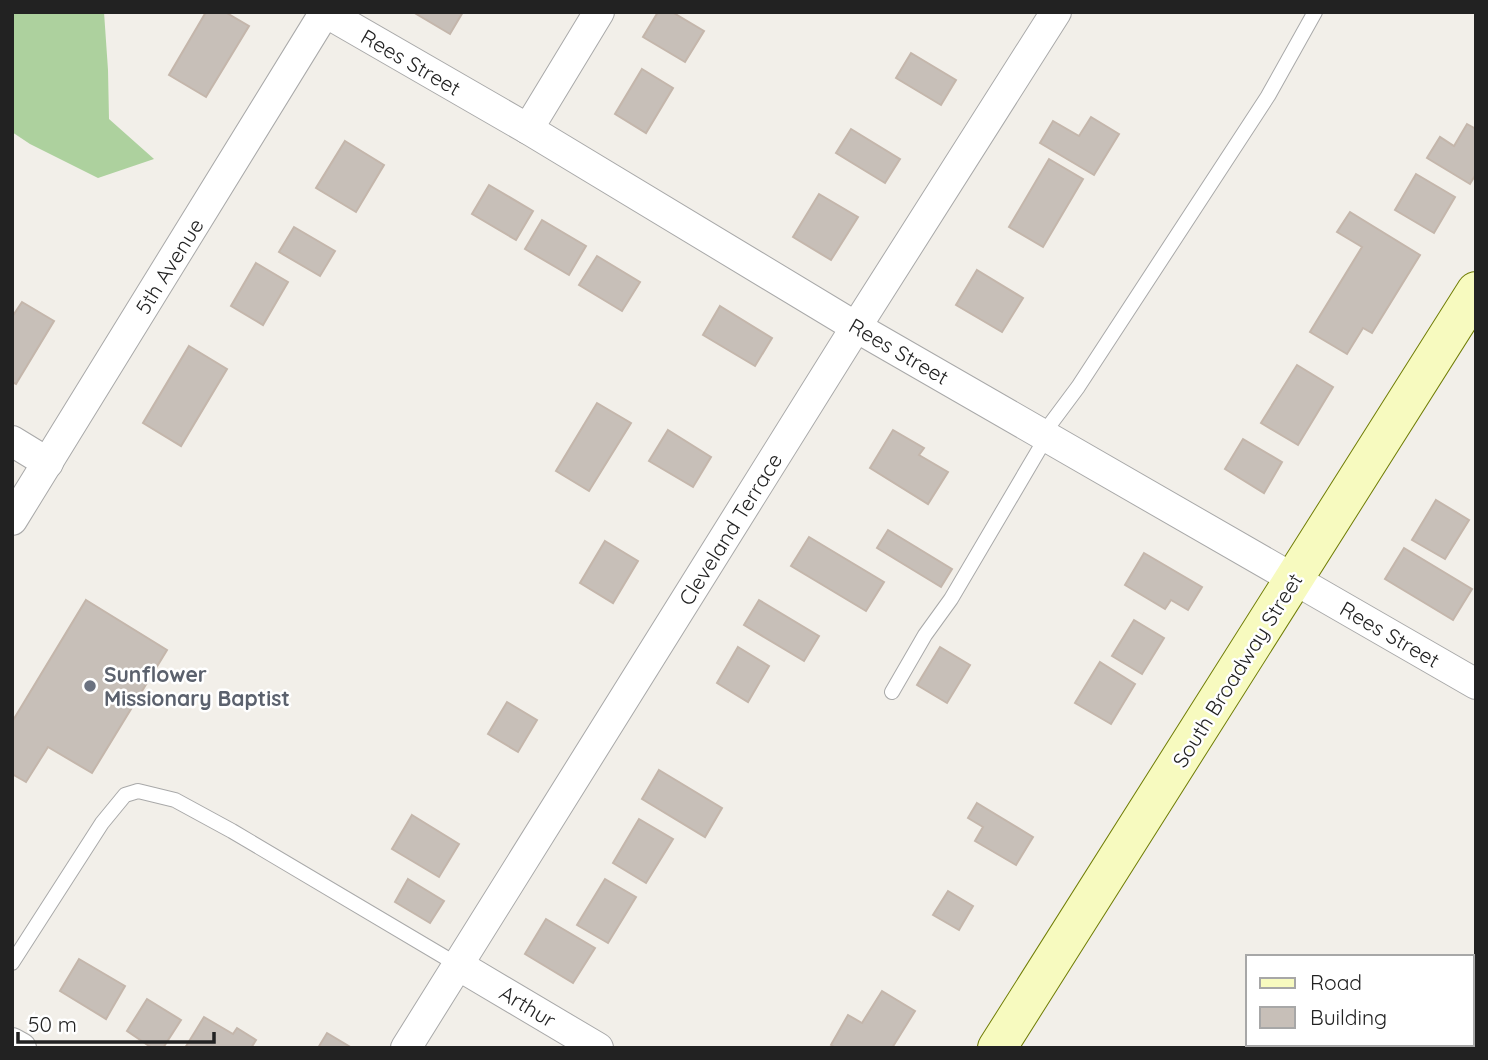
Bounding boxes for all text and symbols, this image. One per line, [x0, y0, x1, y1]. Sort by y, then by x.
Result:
street label: Rees Street [357, 23, 465, 101]
street label: 5th Avenue [129, 213, 209, 319]
street label: Rees Street [845, 312, 953, 390]
street label: Cleveland Terrace [673, 448, 787, 610]
street label: South Broadway Street [1167, 568, 1307, 772]
street label: Rees Street [1336, 595, 1444, 673]
place label: Sunflower Missionary Baptist [104, 661, 290, 711]
marker: Sunflower Missionary Baptist [82, 678, 98, 694]
legend [1246, 955, 1474, 1046]
text: Road [1310, 969, 1362, 995]
street label: Arthur [495, 979, 561, 1033]
scale bar [18, 1000, 214, 1044]
text: Building [1310, 1004, 1387, 1030]
text: 50 m [28, 1011, 77, 1037]

